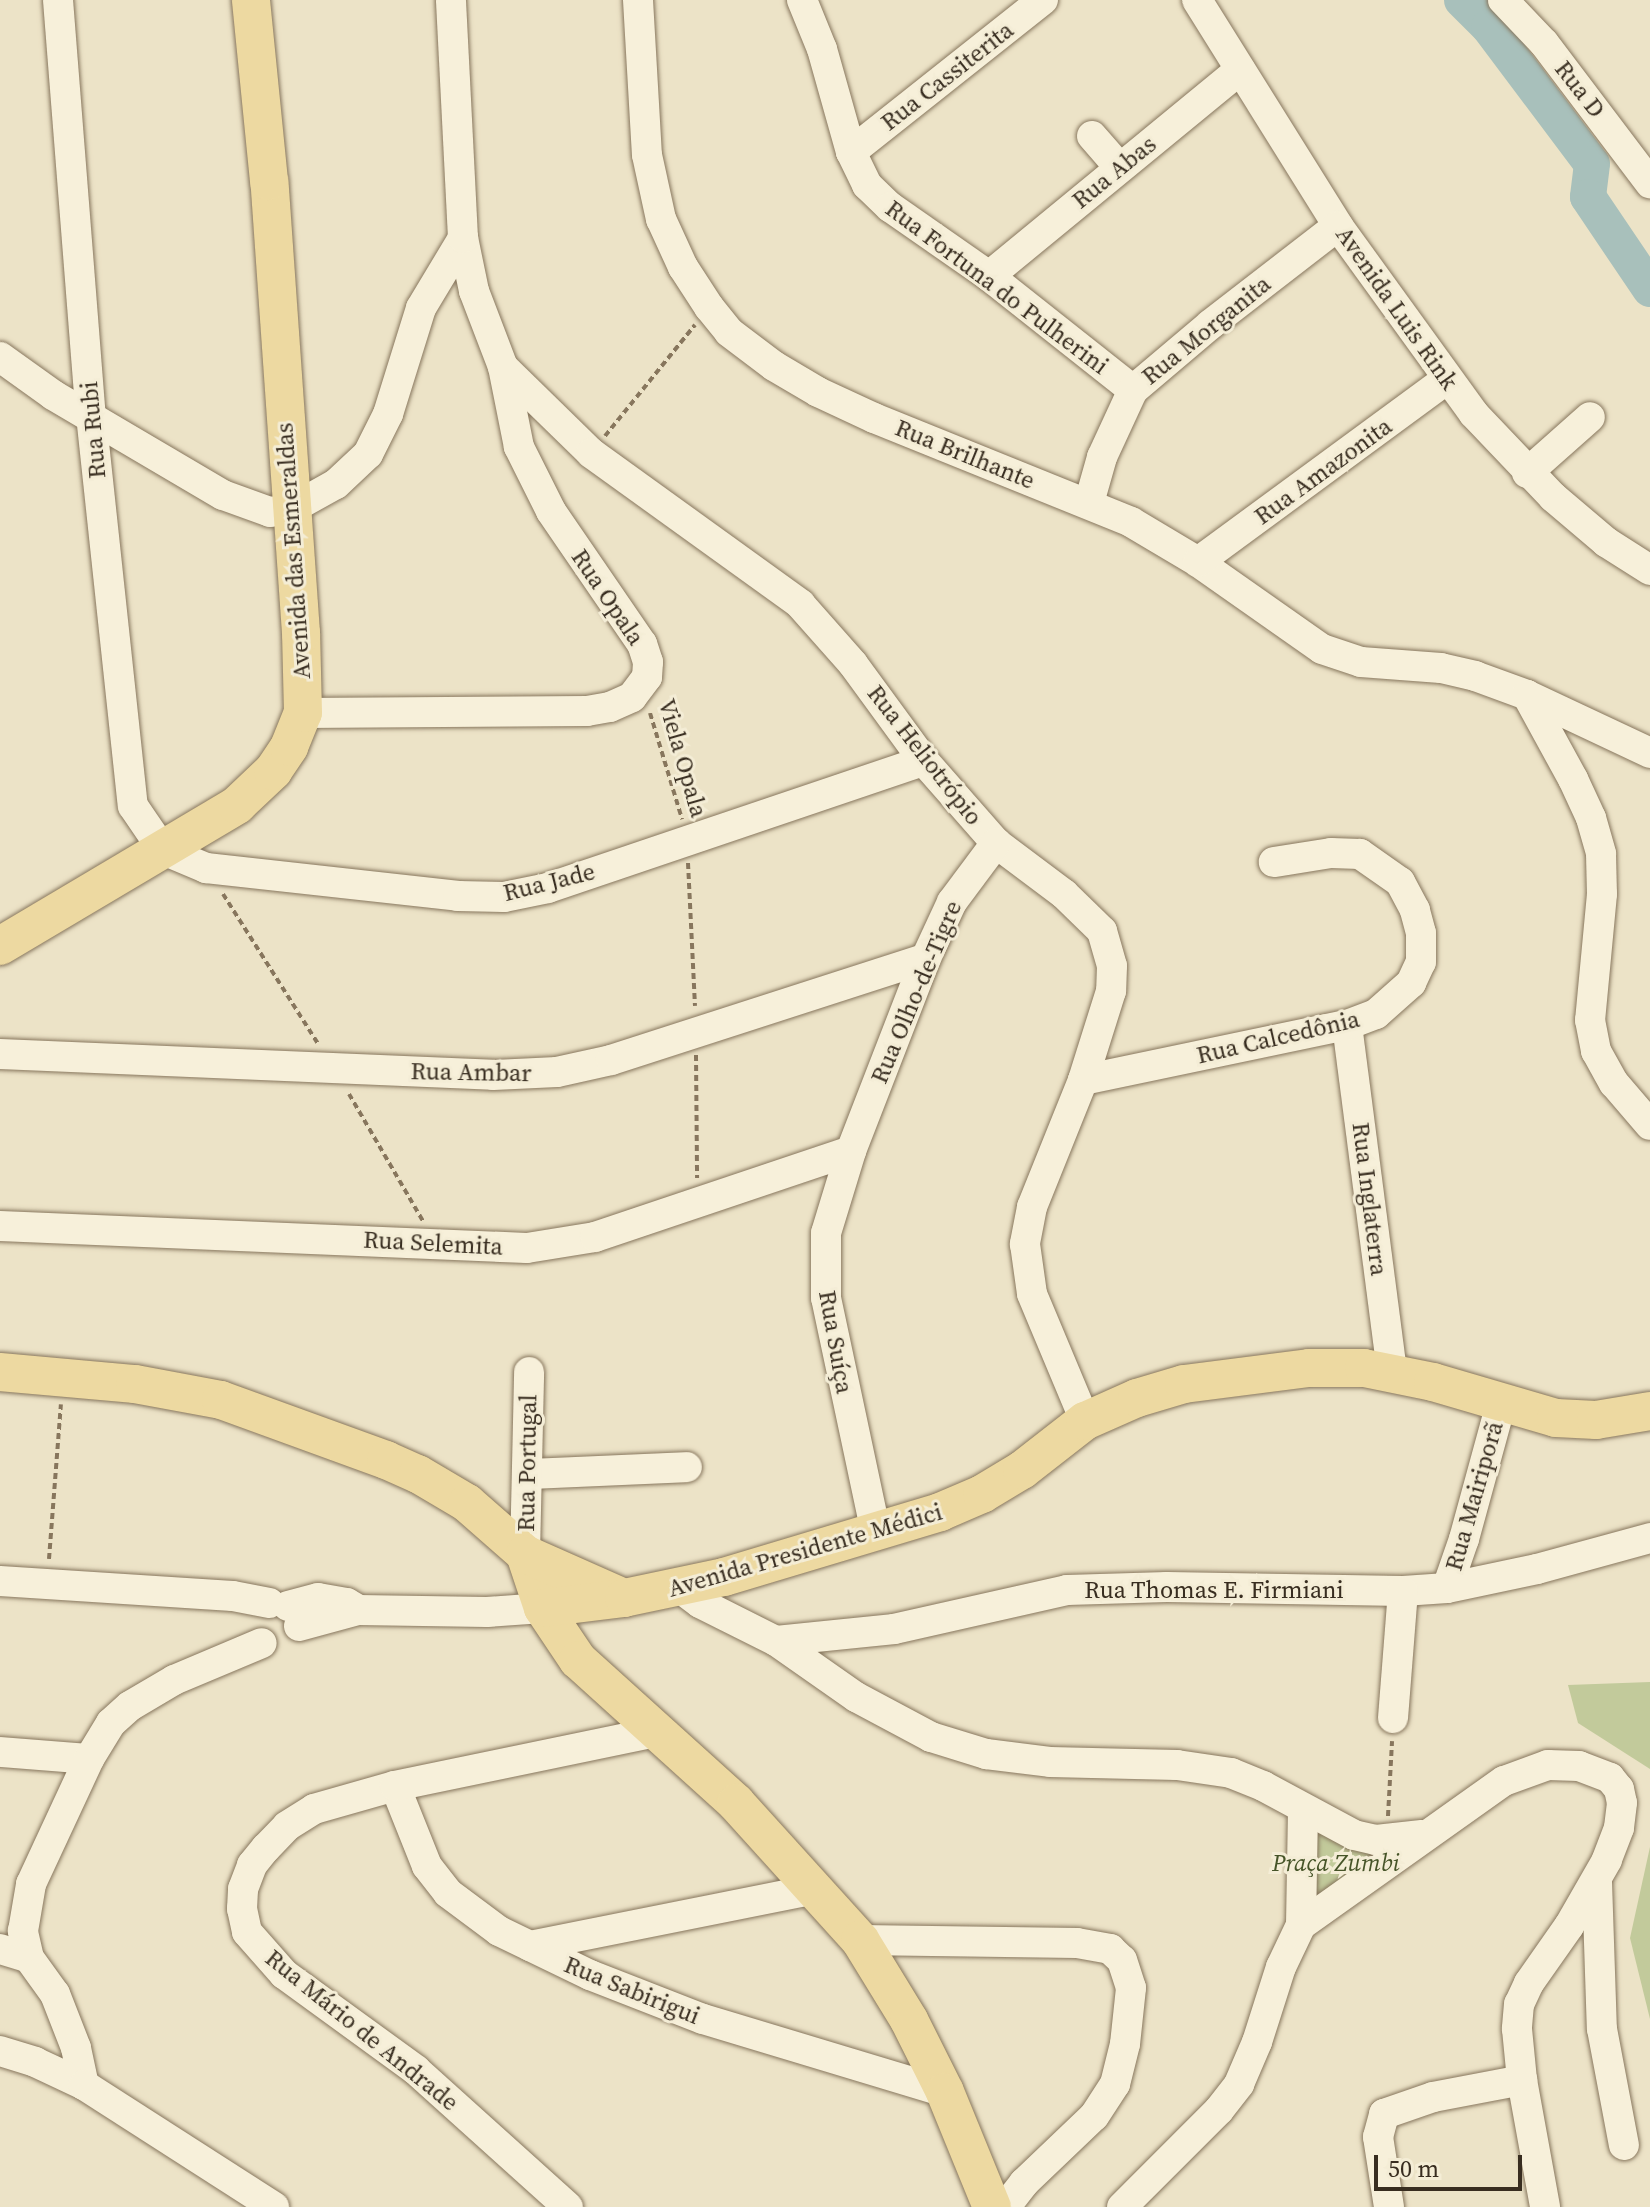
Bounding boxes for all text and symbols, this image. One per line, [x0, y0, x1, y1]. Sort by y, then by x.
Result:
street label: Rua Cassiterita [875, 15, 1019, 137]
street label: Rua D [1549, 55, 1611, 123]
street label: Rua Abas [1066, 129, 1162, 215]
street label: Rua Fortuna do Pulherini [880, 194, 1114, 380]
street label: Avenida Luis Rink [1330, 221, 1464, 395]
street label: Rua Morganita [1136, 269, 1276, 391]
street label: Rua Rubi [74, 380, 112, 480]
street label: Rua Amazonita [1249, 412, 1397, 530]
street label: Rua Brilhante [891, 413, 1039, 495]
street label: Avenida das Esmeraldas [270, 422, 316, 680]
street label: Rua Opala [565, 544, 651, 650]
street label: Rua Heliotrópio [861, 679, 989, 831]
street label: Viela Opala [652, 696, 714, 820]
street label: Rua Jade [500, 857, 598, 907]
street label: Rua Olho-de-Tigre [865, 896, 967, 1088]
street label: Rua Calcedônia [1194, 1004, 1362, 1070]
street label: Rua Ambar [410, 1057, 532, 1087]
street label: Rua Inglaterra [1346, 1121, 1394, 1277]
street label: Rua Selemita [363, 1225, 503, 1261]
street label: Rua Suíça [813, 1288, 859, 1396]
street label: Rua Portugal [511, 1394, 543, 1532]
street label: Rua Mairiporã [1439, 1418, 1509, 1574]
street label: Avenida Presidente Médici [665, 1497, 945, 1603]
street label: Rua Thomas E. Firmiani [1084, 1576, 1344, 1604]
park label: Praça Zumbi [1272, 1849, 1400, 1877]
street label: Rua Mário de Andrade [260, 1943, 464, 2117]
street label: Rua Sabirigui [560, 1950, 704, 2030]
scale bar [1378, 2139, 1526, 2189]
text: 50 m [1388, 2152, 1439, 2185]

